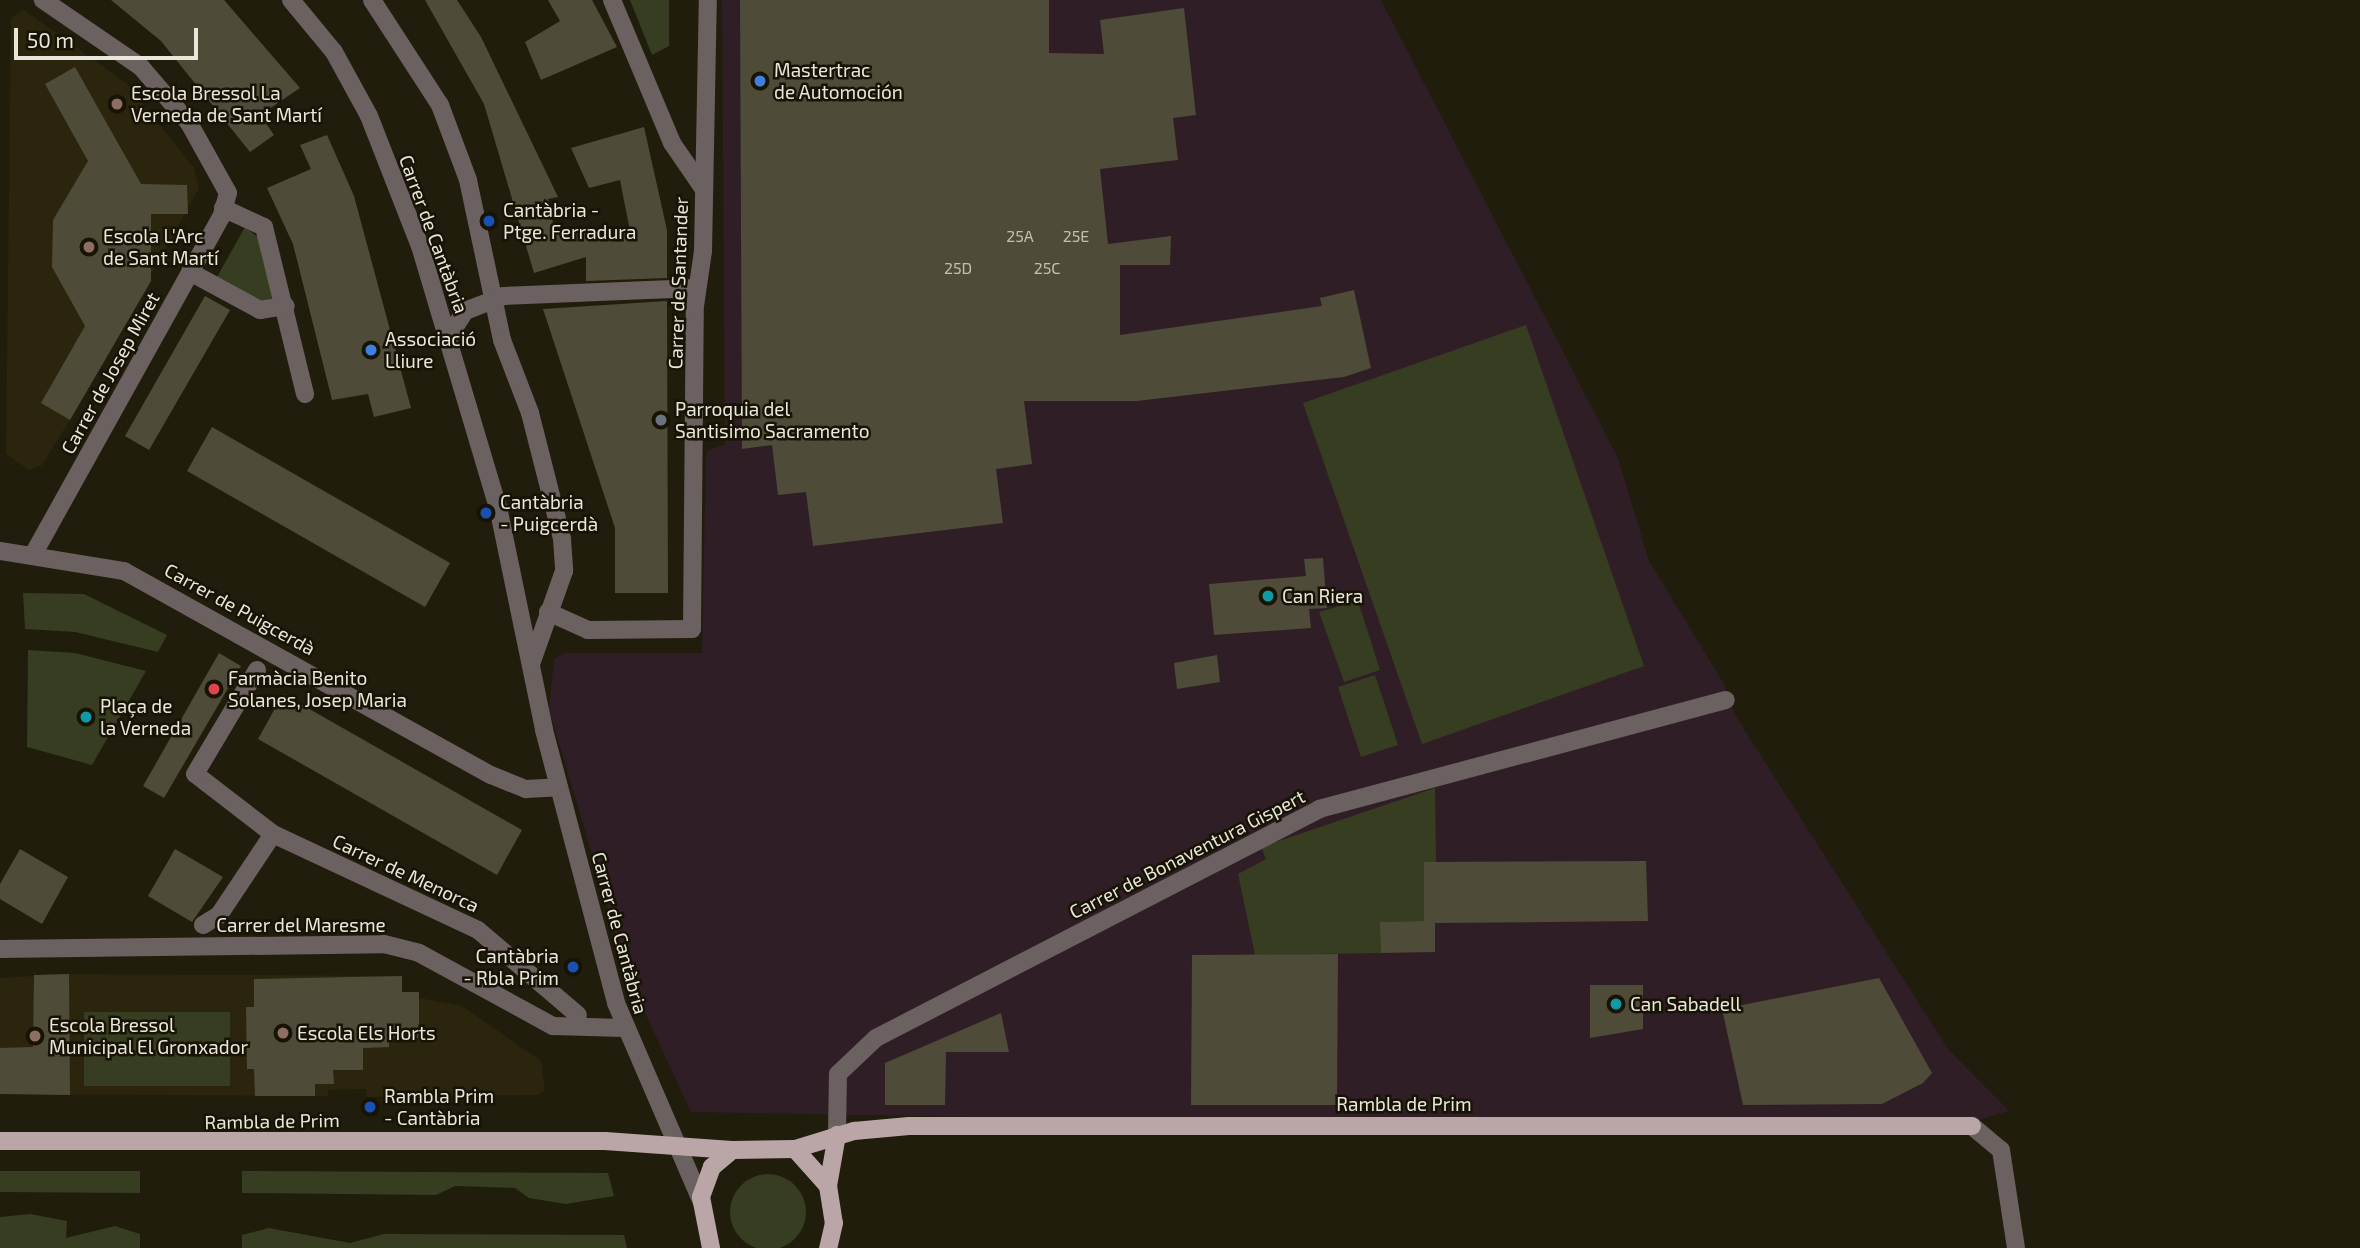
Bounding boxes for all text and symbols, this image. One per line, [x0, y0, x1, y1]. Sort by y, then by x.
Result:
scale bar [18, 14, 201, 58]
text: 50 m [27, 27, 74, 52]
place label: Mastertrac de Automoción [774, 59, 903, 103]
marker: Mastertrac de Automoción [752, 73, 768, 89]
place label: Escola Bressol La Verneda de Sant Martí [131, 82, 322, 126]
marker: Escola Bressol La Verneda de Sant Martí [109, 96, 125, 112]
street label: Carrer de Cantàbria [395, 152, 473, 316]
street label: Carrer de Santander [664, 196, 692, 370]
place label: Cantàbria - Ptge. Ferradura [503, 199, 636, 243]
marker: Cantàbria - Ptge. Ferradura [481, 213, 497, 229]
place label: Escola L'Arc de Sant Martí [103, 225, 219, 269]
house number: 25A [1006, 226, 1034, 246]
house number: 25E [1063, 226, 1089, 246]
marker: Escola L'Arc de Sant Martí [81, 239, 97, 255]
house number: 25D [944, 258, 972, 278]
house number: 25C [1034, 258, 1060, 278]
street label: Carrer de Josep Miret [56, 288, 164, 458]
place label: Associació Lliure [385, 328, 476, 372]
marker: Associació Lliure [363, 342, 379, 358]
place label: Parroquia del Santisimo Sacramento [675, 398, 869, 442]
marker: Parroquia del Santisimo Sacramento [653, 412, 669, 428]
place label: Cantàbria - Puigcerdà [500, 491, 598, 535]
marker: Cantàbria - Puigcerdà [478, 505, 494, 521]
street label: Carrer de Puigcerdà [161, 558, 319, 660]
place label: Can Riera [1282, 585, 1363, 607]
marker: Can Riera [1260, 588, 1276, 604]
place label: Farmàcia Benito Solanes, Josep Maria [228, 667, 407, 711]
marker: Farmàcia Benito Solanes, Josep Maria [206, 681, 222, 697]
place label: Plaça de la Verneda [100, 695, 192, 739]
marker: Plaça de la Verneda [78, 709, 94, 725]
street label: Carrer de Bonaventura Gispert [1065, 784, 1309, 924]
street label: Carrer de Menorca [329, 829, 483, 917]
street label: Carrer de Cantàbria [587, 849, 653, 1017]
street label: Carrer del Maresme [216, 914, 386, 936]
place label: Cantàbria - Rbla Prim [463, 945, 559, 989]
marker: Cantàbria - Rbla Prim [565, 959, 581, 975]
place label: Can Sabadell [1630, 993, 1741, 1015]
marker: Can Sabadell [1608, 996, 1624, 1012]
place label: Escola Bressol Municipal El Gronxador [49, 1014, 249, 1058]
place label: Escola Els Horts [297, 1022, 436, 1044]
marker: Escola Els Horts [275, 1025, 291, 1041]
marker: Escola Bressol Municipal El Gronxador [27, 1028, 43, 1044]
place label: Rambla Prim - Cantàbria [384, 1085, 494, 1129]
street label: Rambla de Prim [1336, 1093, 1472, 1115]
marker: Rambla Prim - Cantàbria [362, 1099, 378, 1115]
street label: Rambla de Prim [204, 1108, 340, 1134]

